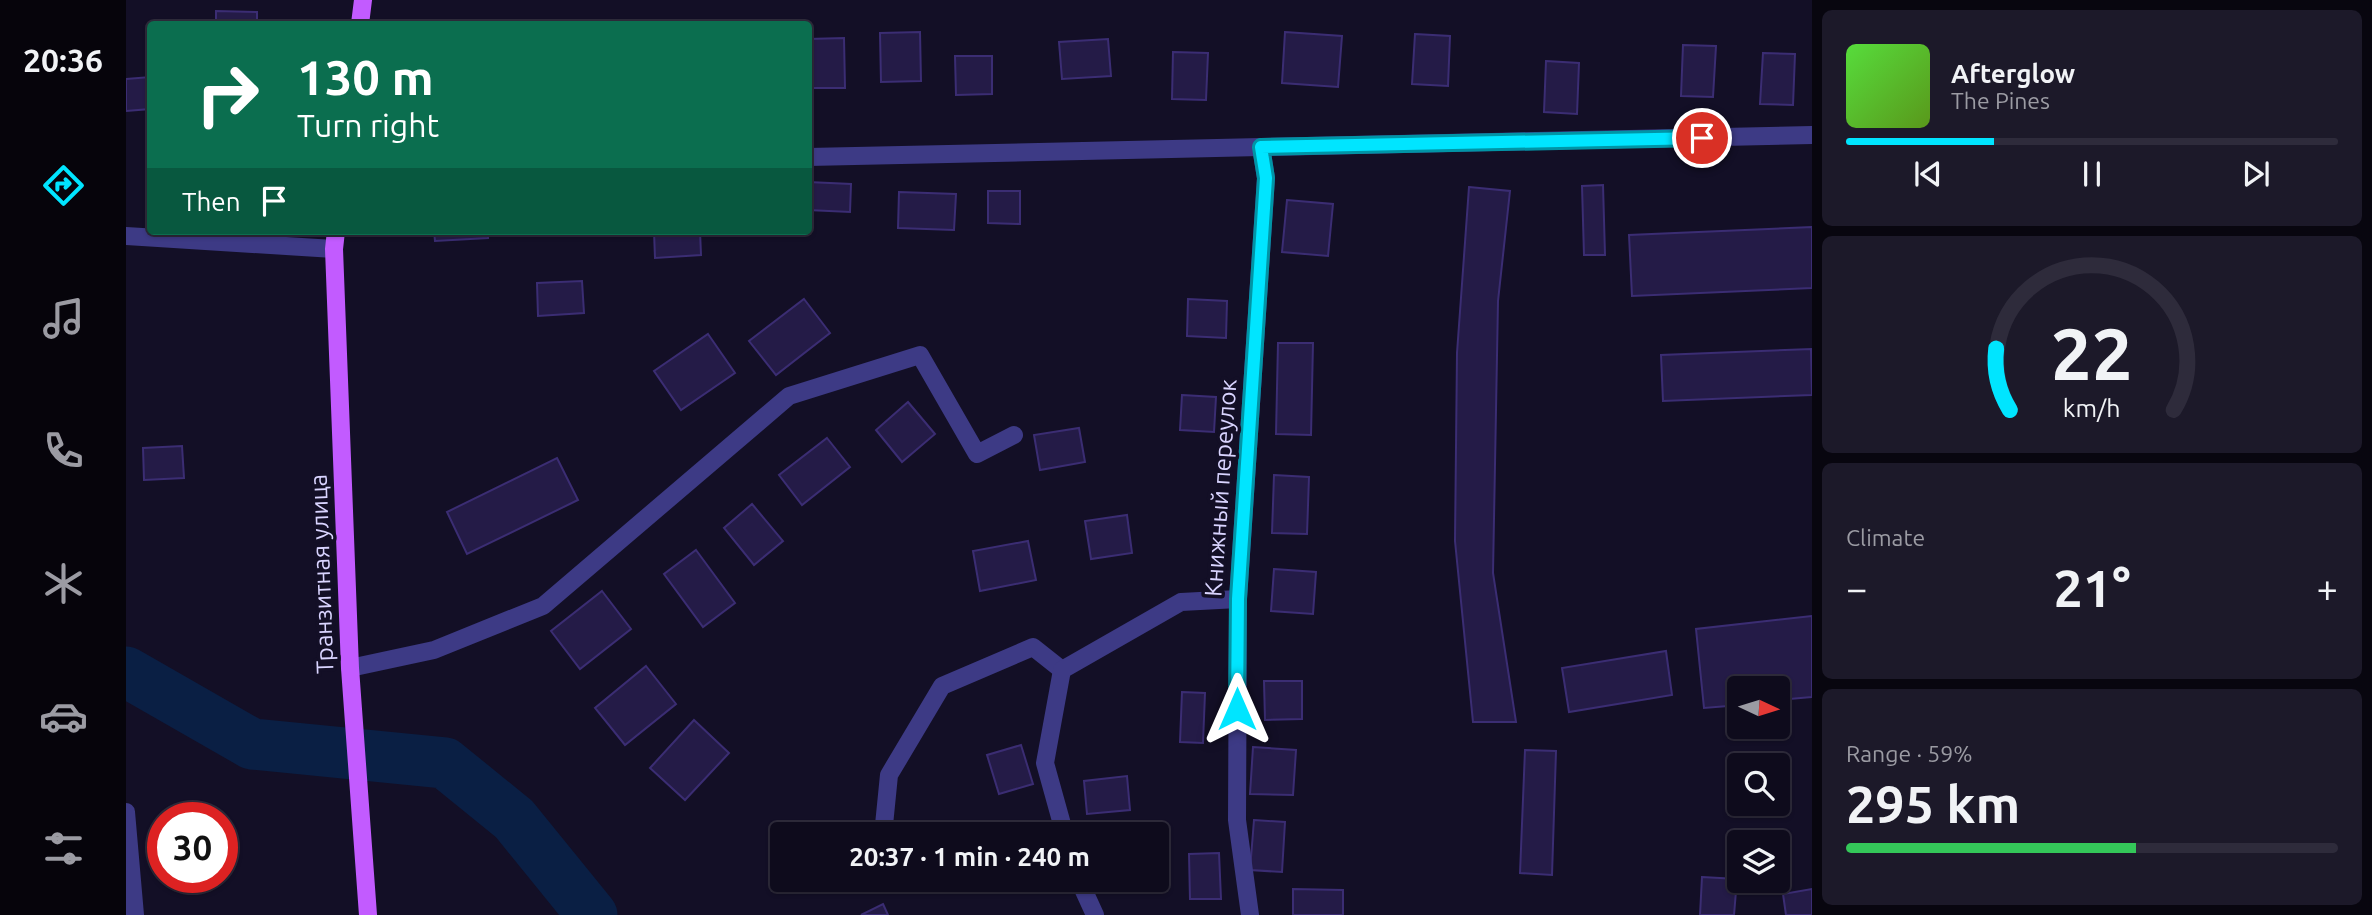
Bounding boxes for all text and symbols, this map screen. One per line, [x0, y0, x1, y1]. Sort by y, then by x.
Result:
text: 20:36 [23, 42, 103, 78]
icon: right [182, 49, 273, 140]
text: 130 m [297, 49, 434, 104]
text: Afterglow [1951, 59, 2075, 88]
text: The Pines [1951, 88, 2050, 113]
text: Turn right [297, 107, 439, 143]
pin [1672, 108, 1732, 168]
icon: arrive [1683, 119, 1721, 157]
icon: previous [1909, 155, 1947, 193]
icon: pause [2073, 155, 2111, 193]
icon: next [2237, 155, 2275, 193]
icon: directions [39, 161, 88, 210]
icon: arrive [255, 182, 293, 220]
text: Then [182, 187, 241, 216]
icon: music [39, 294, 88, 343]
text: 22 [2051, 313, 2133, 395]
street label: Книжный переулок [1199, 378, 1242, 598]
text: km/h [2063, 394, 2121, 422]
icon: phone [39, 426, 88, 475]
street label: Транзитная улица [305, 474, 338, 674]
text: Climate [1846, 525, 1925, 550]
icon: climate [39, 559, 88, 608]
text: 21° [2053, 559, 2131, 617]
text: − [1846, 567, 1867, 609]
text: + [2317, 567, 2338, 609]
position arrow [1200, 672, 1274, 746]
north arrow [1727, 676, 1790, 738]
map controls [1727, 676, 1790, 893]
icon: car [39, 692, 88, 741]
text: Range · 59% [1846, 741, 1973, 766]
button: search [1727, 753, 1790, 816]
text: 295 km [1846, 775, 2020, 833]
speed limit sign: 30 [147, 802, 238, 893]
icon: filters [39, 824, 88, 873]
button: layers [1727, 830, 1790, 893]
text: 20:37 · 1 min · 240 m [849, 842, 1090, 871]

